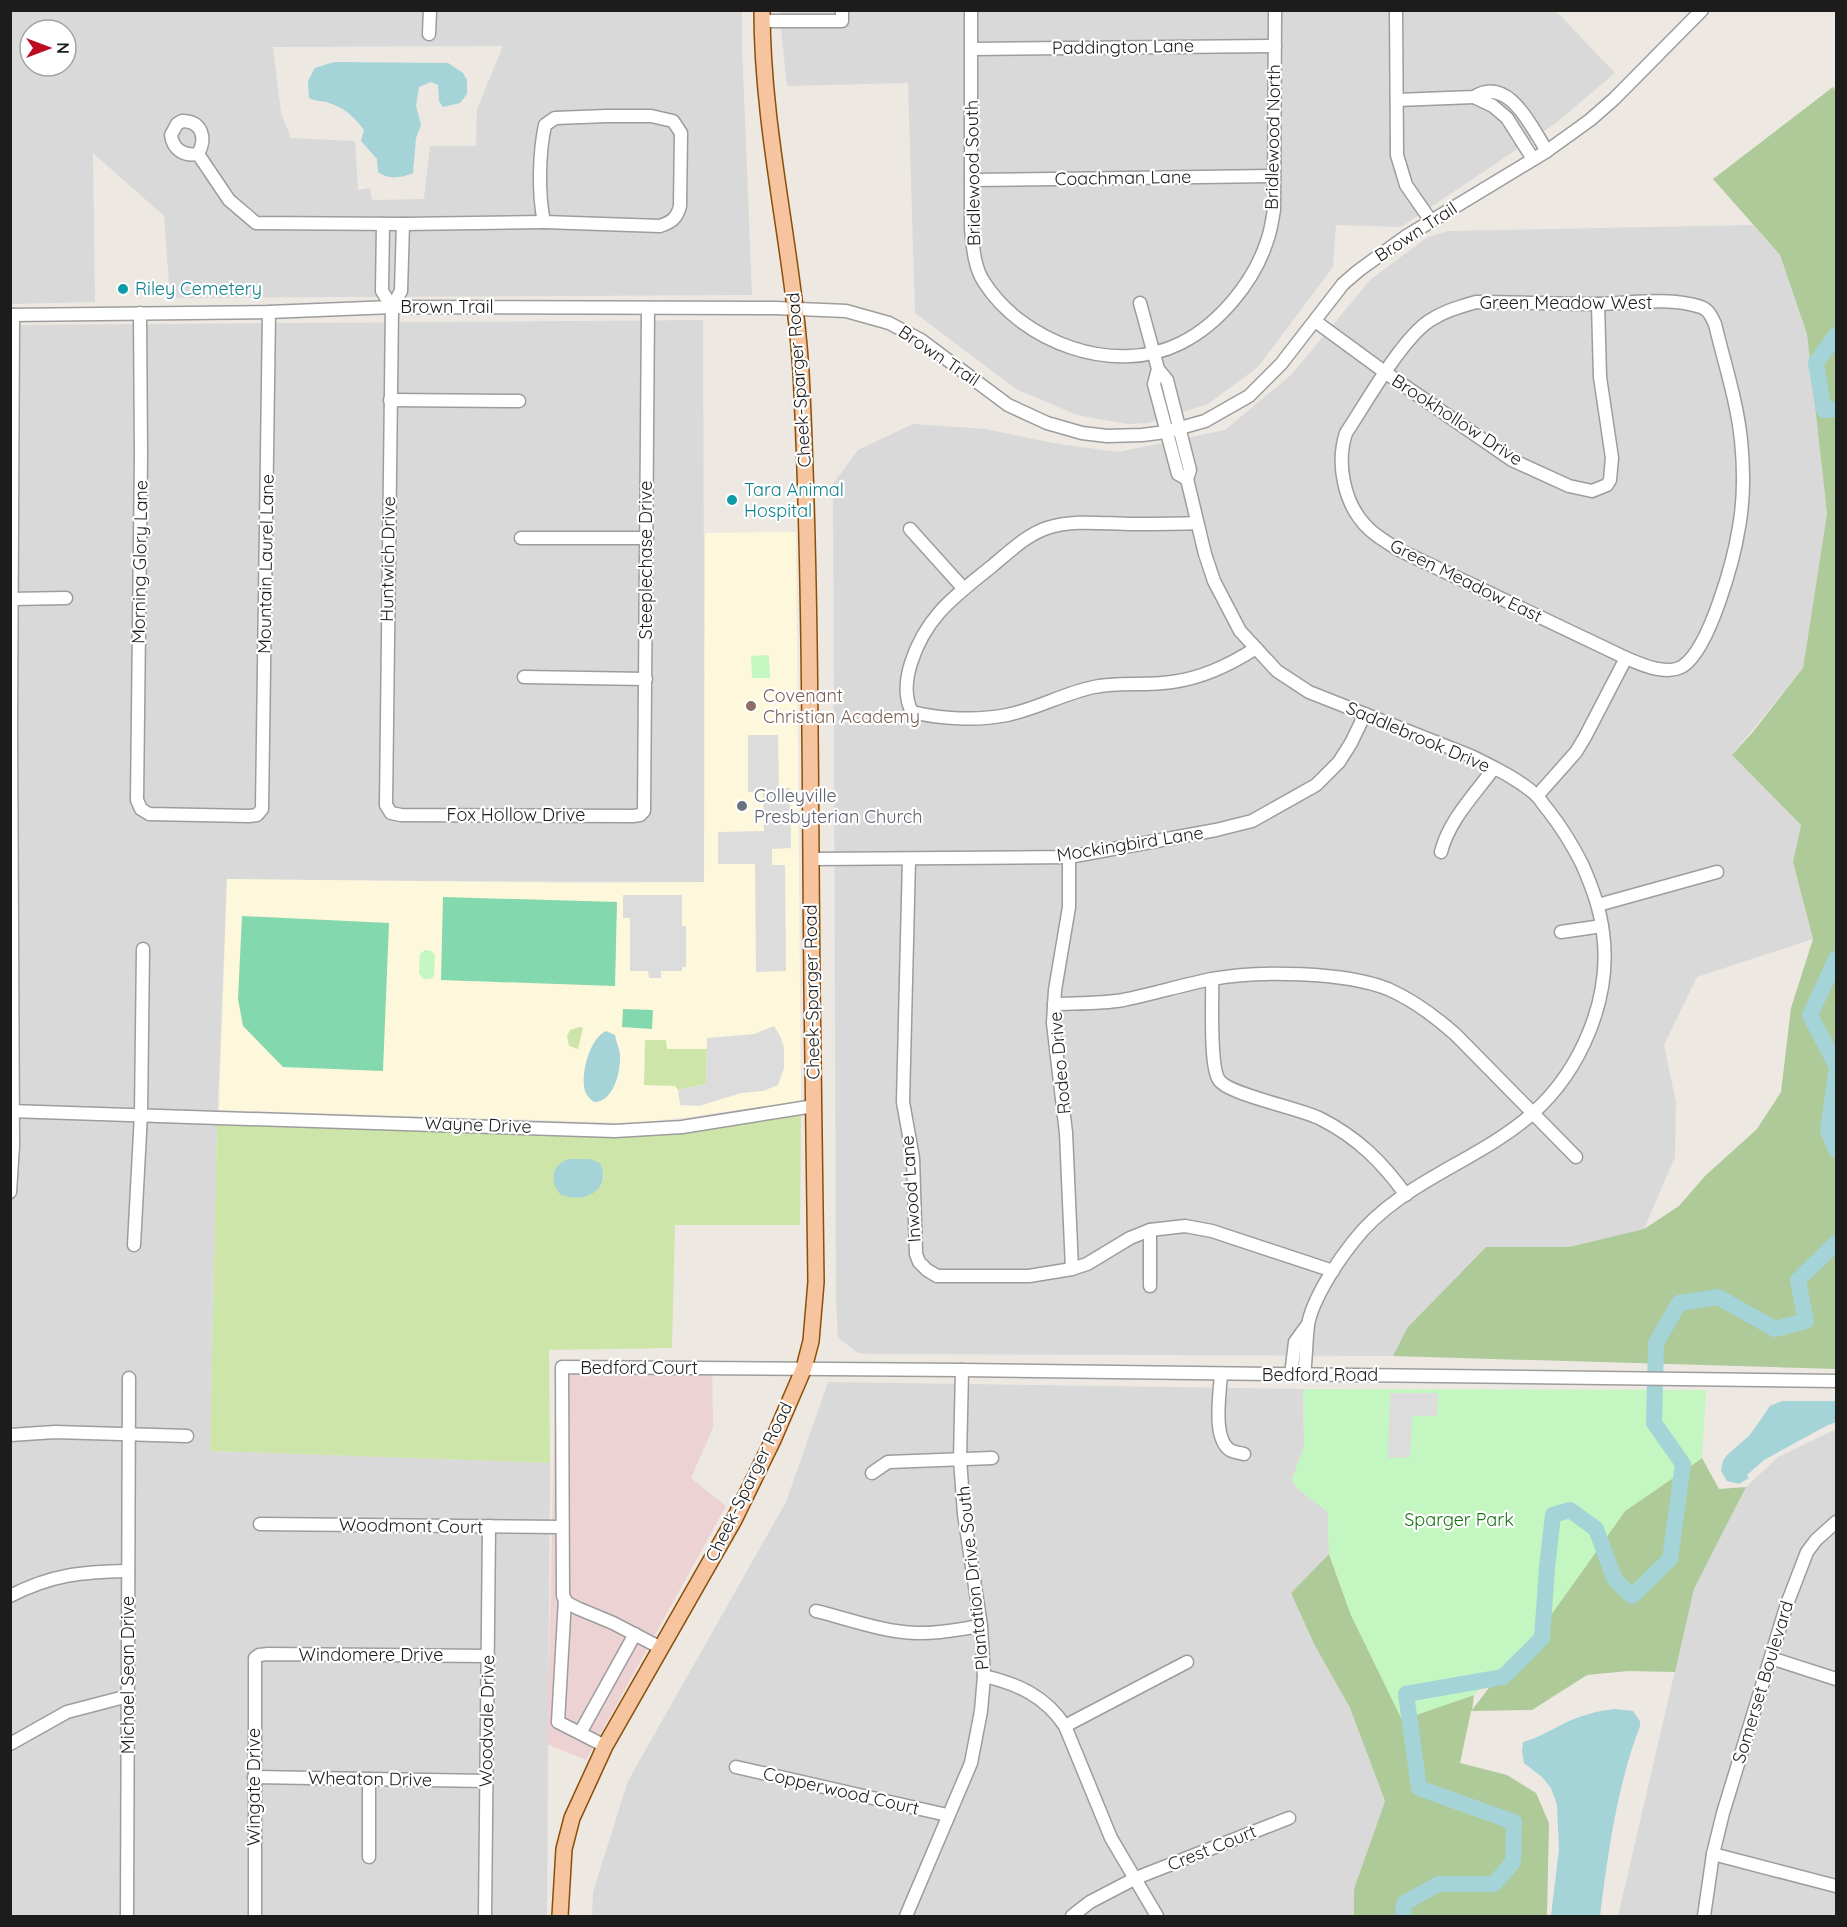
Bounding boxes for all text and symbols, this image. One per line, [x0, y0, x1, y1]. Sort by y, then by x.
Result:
north arrow [18, 18, 78, 78]
street label: Paddington Lane [1052, 34, 1194, 59]
text: N [53, 42, 73, 54]
street label: Bridlewood North [1260, 64, 1285, 210]
street label: Bridlewood South [960, 100, 985, 246]
street label: Coachman Lane [1054, 165, 1192, 190]
street label: Brown Trail [1370, 197, 1461, 267]
place label: Riley Cemetery [135, 277, 262, 300]
marker: Riley Cemetery [116, 282, 130, 296]
street label: Green Meadow West [1480, 291, 1652, 314]
street label: Cheek-Sparger Road [781, 292, 816, 468]
street label: Brown Trail [400, 295, 494, 318]
street label: Brown Trail [894, 320, 984, 391]
street label: Brookhollow Drive [1388, 369, 1527, 470]
street label: Mountain Laurel Lane [252, 474, 279, 654]
place label: Tara Animal Hospital [744, 478, 844, 522]
street label: Morning Glory Lane [127, 480, 152, 644]
street label: Steeplechase Drive [634, 481, 657, 639]
marker: Tara Animal Hospital [725, 493, 739, 507]
street label: Huntwich Drive [375, 496, 400, 622]
street label: Green Meadow East [1386, 534, 1546, 627]
place label: Covenant Christian Academy [763, 684, 920, 728]
street label: Saddlebrook Drive [1343, 696, 1494, 777]
marker: Covenant Christian Academy [744, 699, 758, 713]
place label: Colleyville Presbyterian Church [754, 784, 923, 828]
marker: Colleyville Presbyterian Church [735, 799, 749, 813]
street label: Fox Hollow Drive [447, 803, 585, 826]
street label: Mockingbird Lane [1055, 821, 1205, 866]
street label: Cheek-Sparger Road [798, 904, 825, 1080]
street label: Rodeo Drive [1044, 1011, 1075, 1115]
street label: Wayne Drive [424, 1111, 532, 1138]
street label: Inwood Lane [895, 1135, 926, 1243]
street label: Bedford Court [580, 1356, 698, 1379]
street label: Bedford Road [1262, 1363, 1378, 1386]
street label: Cheek-Sparger Road [700, 1398, 797, 1566]
street label: Plantation Drive South [951, 1485, 994, 1671]
park label: Sparger Park [1404, 1508, 1514, 1531]
street label: Woodmont Court [339, 1513, 483, 1538]
street label: Michael Sean Drive [116, 1596, 139, 1754]
street label: Somerset Boulevard [1727, 1598, 1798, 1766]
street label: Windomere Drive [299, 1643, 443, 1666]
street label: Woodvale Drive [474, 1655, 499, 1787]
street label: Wingate Drive [242, 1728, 265, 1846]
street label: Copperwood Court [761, 1761, 921, 1820]
street label: Wheaton Drive [308, 1766, 432, 1791]
street label: Crest Court [1164, 1819, 1260, 1876]

